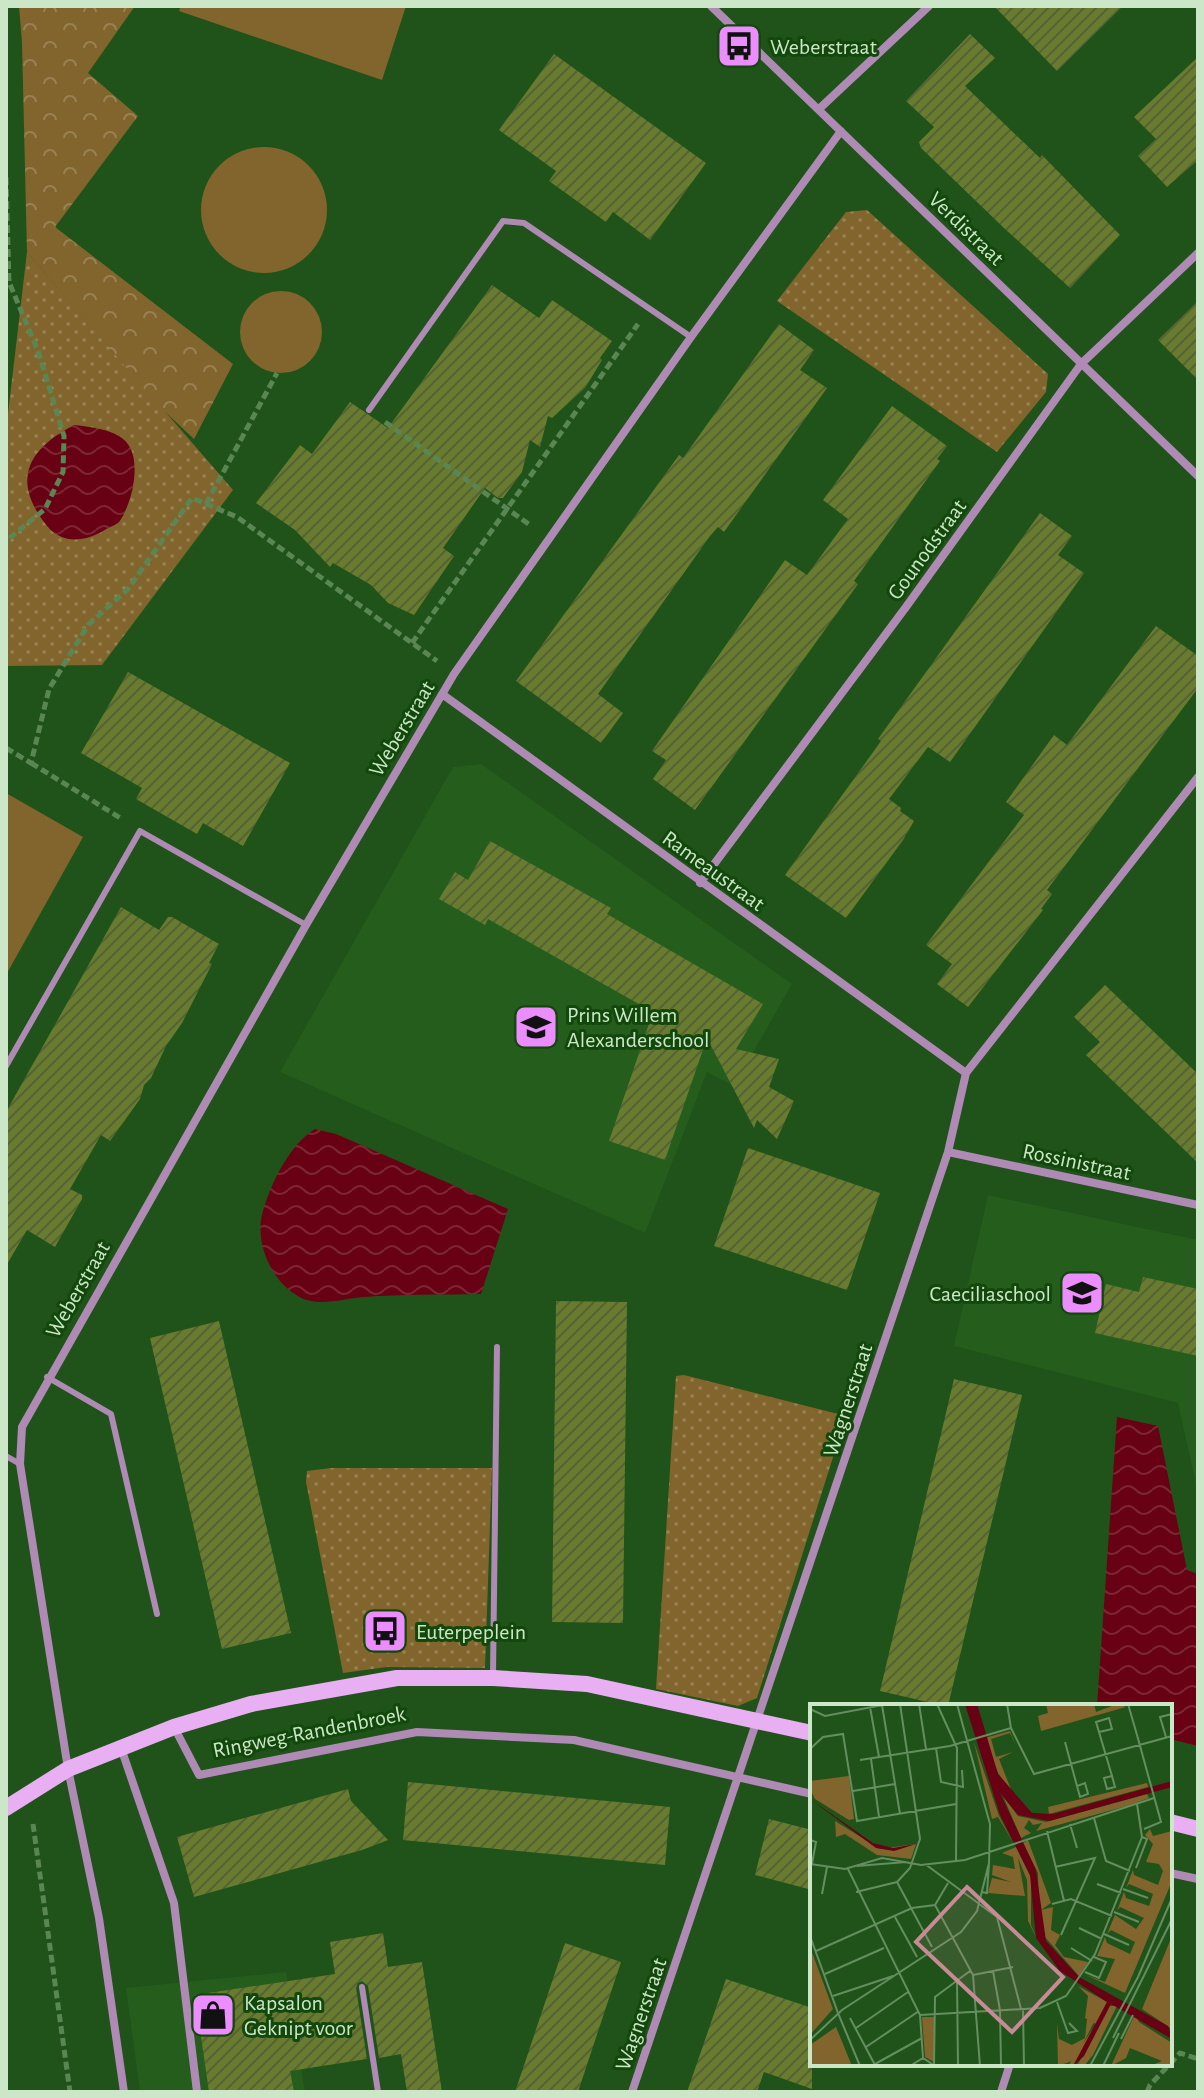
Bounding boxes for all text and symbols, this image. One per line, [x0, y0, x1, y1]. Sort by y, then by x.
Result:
bus stop icon: Weberstraat [715, 22, 763, 70]
place label: Weberstraat [770, 36, 877, 58]
street label: Verdistraat [925, 188, 1008, 270]
street label: Gounodstraat [883, 496, 970, 604]
street label: Weberstraat [365, 677, 439, 780]
street label: Rameaustraat [658, 827, 769, 915]
school or university icon: Prins Willem Alexanderschool [512, 1003, 560, 1051]
place label: Prins Willem Alexanderschool [567, 1004, 709, 1051]
street label: Rossinistraat [1021, 1140, 1133, 1184]
street label: Weberstraat [42, 1238, 114, 1341]
school or university icon: Caeciliaschool [1058, 1269, 1106, 1317]
place label: Caeciliaschool [929, 1283, 1051, 1305]
street label: Wagnerstraat [819, 1341, 877, 1460]
bus stop icon: Euterpeplein [361, 1607, 409, 1655]
place label: Euterpeplein [416, 1621, 526, 1643]
street label: Ringweg-Randenbroek [211, 1702, 407, 1761]
inset map [810, 1704, 1172, 2066]
street label: Wagnerstraat [611, 1955, 670, 2073]
shop icon: Kapsalon Geknipt voor [189, 1991, 237, 2039]
place label: Kapsalon Geknipt voor [244, 1992, 353, 2039]

